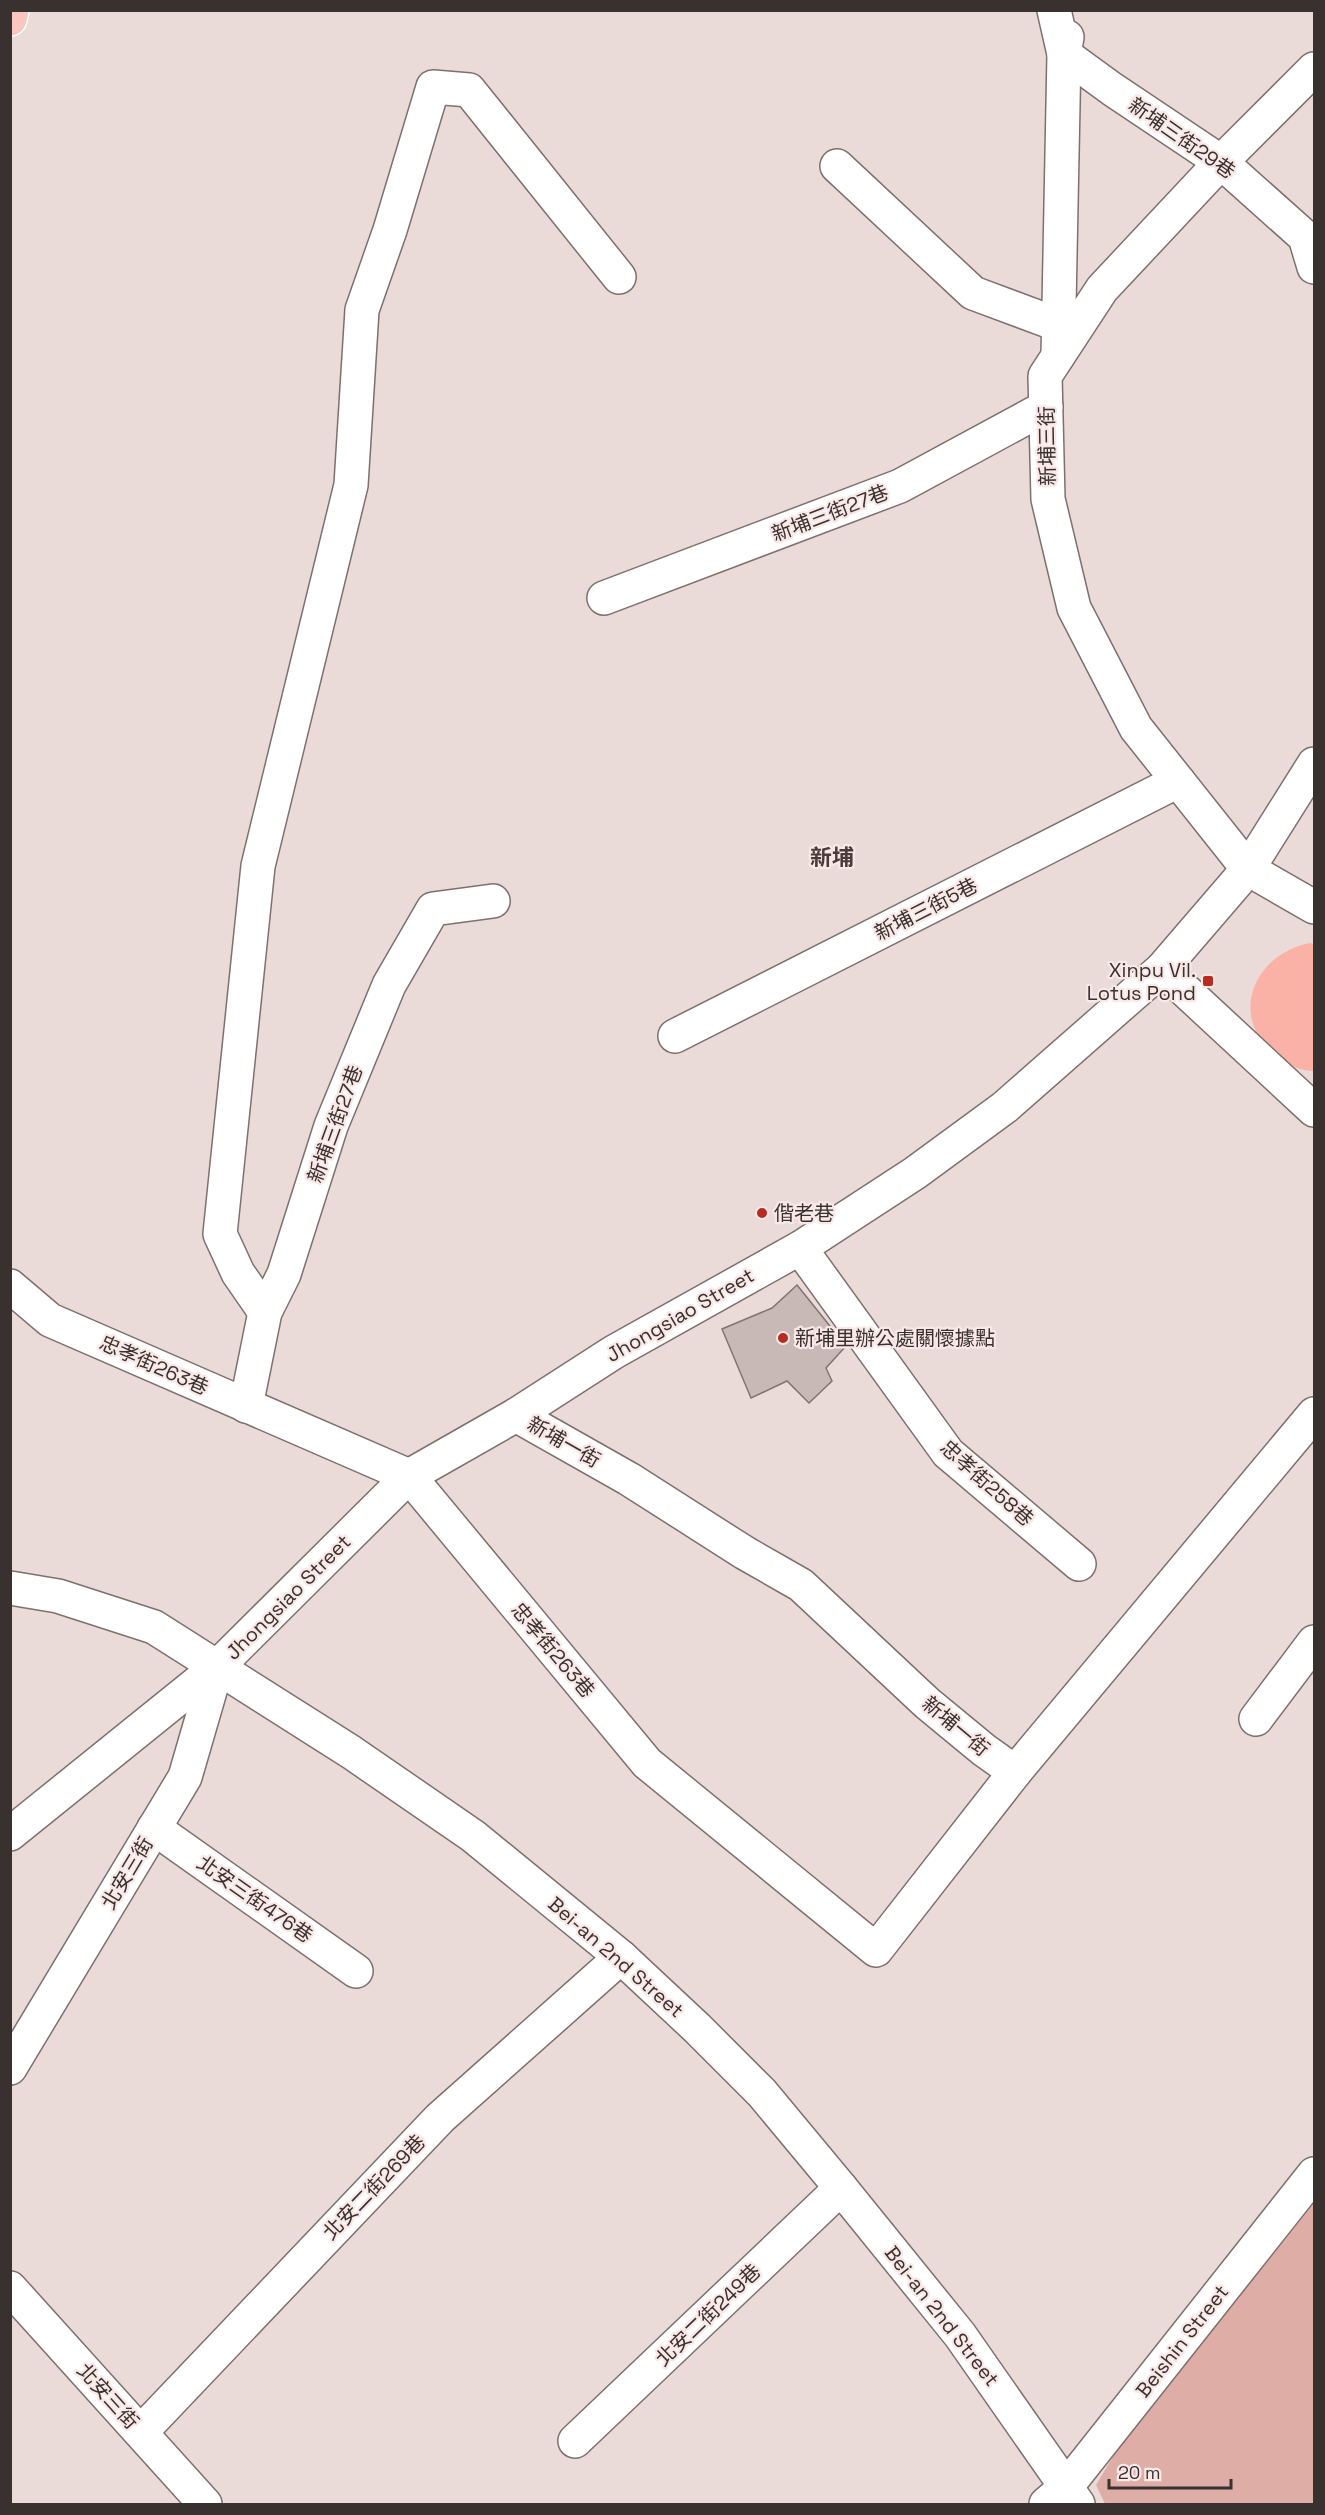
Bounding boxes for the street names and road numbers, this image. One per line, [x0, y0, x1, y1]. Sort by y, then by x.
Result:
street label: 新埔三街29巷 [1124, 92, 1240, 184]
street label: 新埔三街 [1033, 406, 1061, 486]
street label: 新埔三街27巷 [768, 479, 892, 547]
street label: 新埔三街5巷 [870, 872, 982, 946]
street label: 新埔三街27巷 [302, 1062, 368, 1186]
street label: Jhongsiao Street [601, 1262, 759, 1368]
street label: 忠孝街263巷 [96, 1329, 212, 1401]
street label: 新埔一街 [523, 1411, 605, 1473]
street label: 忠孝街258巷 [935, 1434, 1039, 1532]
street label: Jhongsiao Street [220, 1529, 356, 1665]
street label: 忠孝街263巷 [506, 1597, 600, 1703]
street label: 新埔一街 [917, 1690, 995, 1762]
street label: 北安三街 [95, 1832, 159, 1914]
street label: 北安三街476巷 [192, 1850, 318, 1948]
street label: Bei-an 2nd Street [543, 1891, 689, 2023]
street label: 北安二街269巷 [317, 2129, 431, 2245]
street label: Bei-an 2nd Street [879, 2240, 1005, 2392]
street label: 北安二街249巷 [650, 2258, 766, 2372]
street label: Beishin Street [1130, 2279, 1234, 2403]
street label: 北安三街 [72, 2358, 144, 2434]

